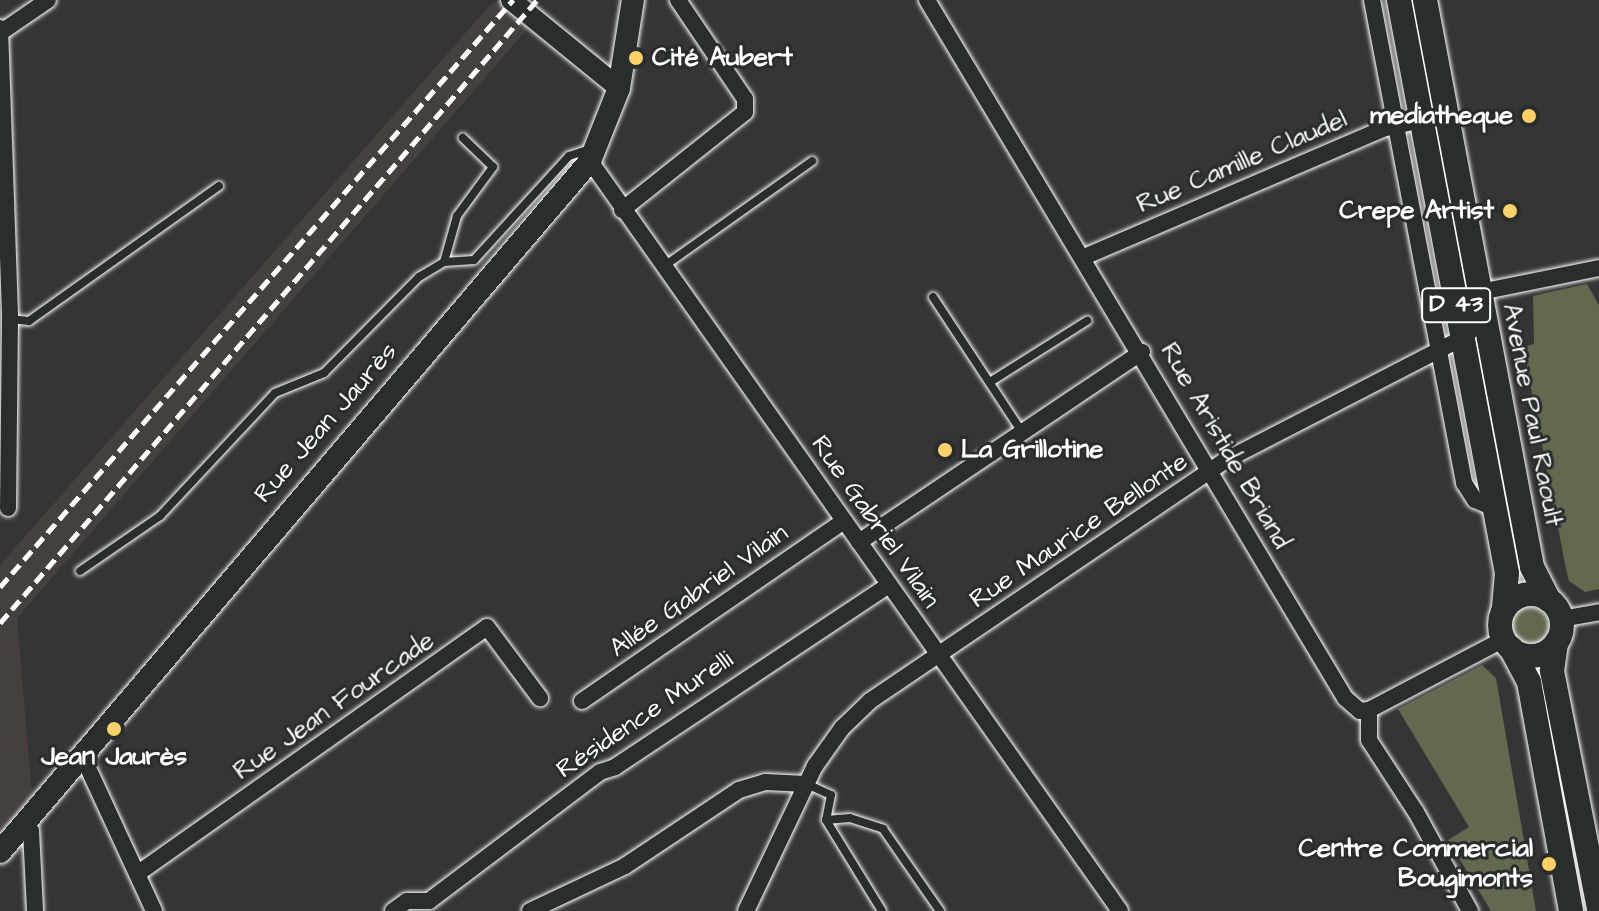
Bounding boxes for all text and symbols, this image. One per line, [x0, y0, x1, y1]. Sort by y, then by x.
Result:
place label: Cité Aubert [652, 42, 793, 74]
marker: Cité Aubert [627, 49, 645, 67]
place label: mediatheque [1370, 100, 1513, 132]
street label: Rue Camille Claudel [1132, 104, 1352, 220]
marker: mediatheque [1520, 107, 1538, 125]
place label: Crepe Artist [1339, 195, 1494, 227]
marker: Crepe Artist [1501, 202, 1519, 220]
road number: D 43 [1420, 285, 1492, 325]
street label: Avenue Paul Raoult [1495, 301, 1569, 529]
street label: Rue Jean Jaurès [248, 336, 404, 510]
street label: Rue Aristide Briand [1153, 337, 1297, 555]
street label: Rue Gabriel Vilain [804, 430, 946, 614]
place label: La Grillotine [961, 434, 1103, 466]
marker: La Grillotine [936, 441, 954, 459]
street label: Rue Maurice Bellonte [964, 446, 1194, 616]
street label: Allée Gabriel Vilain [604, 518, 794, 664]
street label: Rue Jean Fourcade [228, 625, 440, 787]
street label: Résidence Murelli [551, 644, 739, 786]
marker: Jean Jaurès [105, 720, 123, 738]
place label: Jean Jaurès [41, 741, 187, 773]
place label: Centre Commercial Bougimonts [1299, 833, 1533, 894]
marker: Centre Commercial Bougimonts [1540, 855, 1558, 873]

